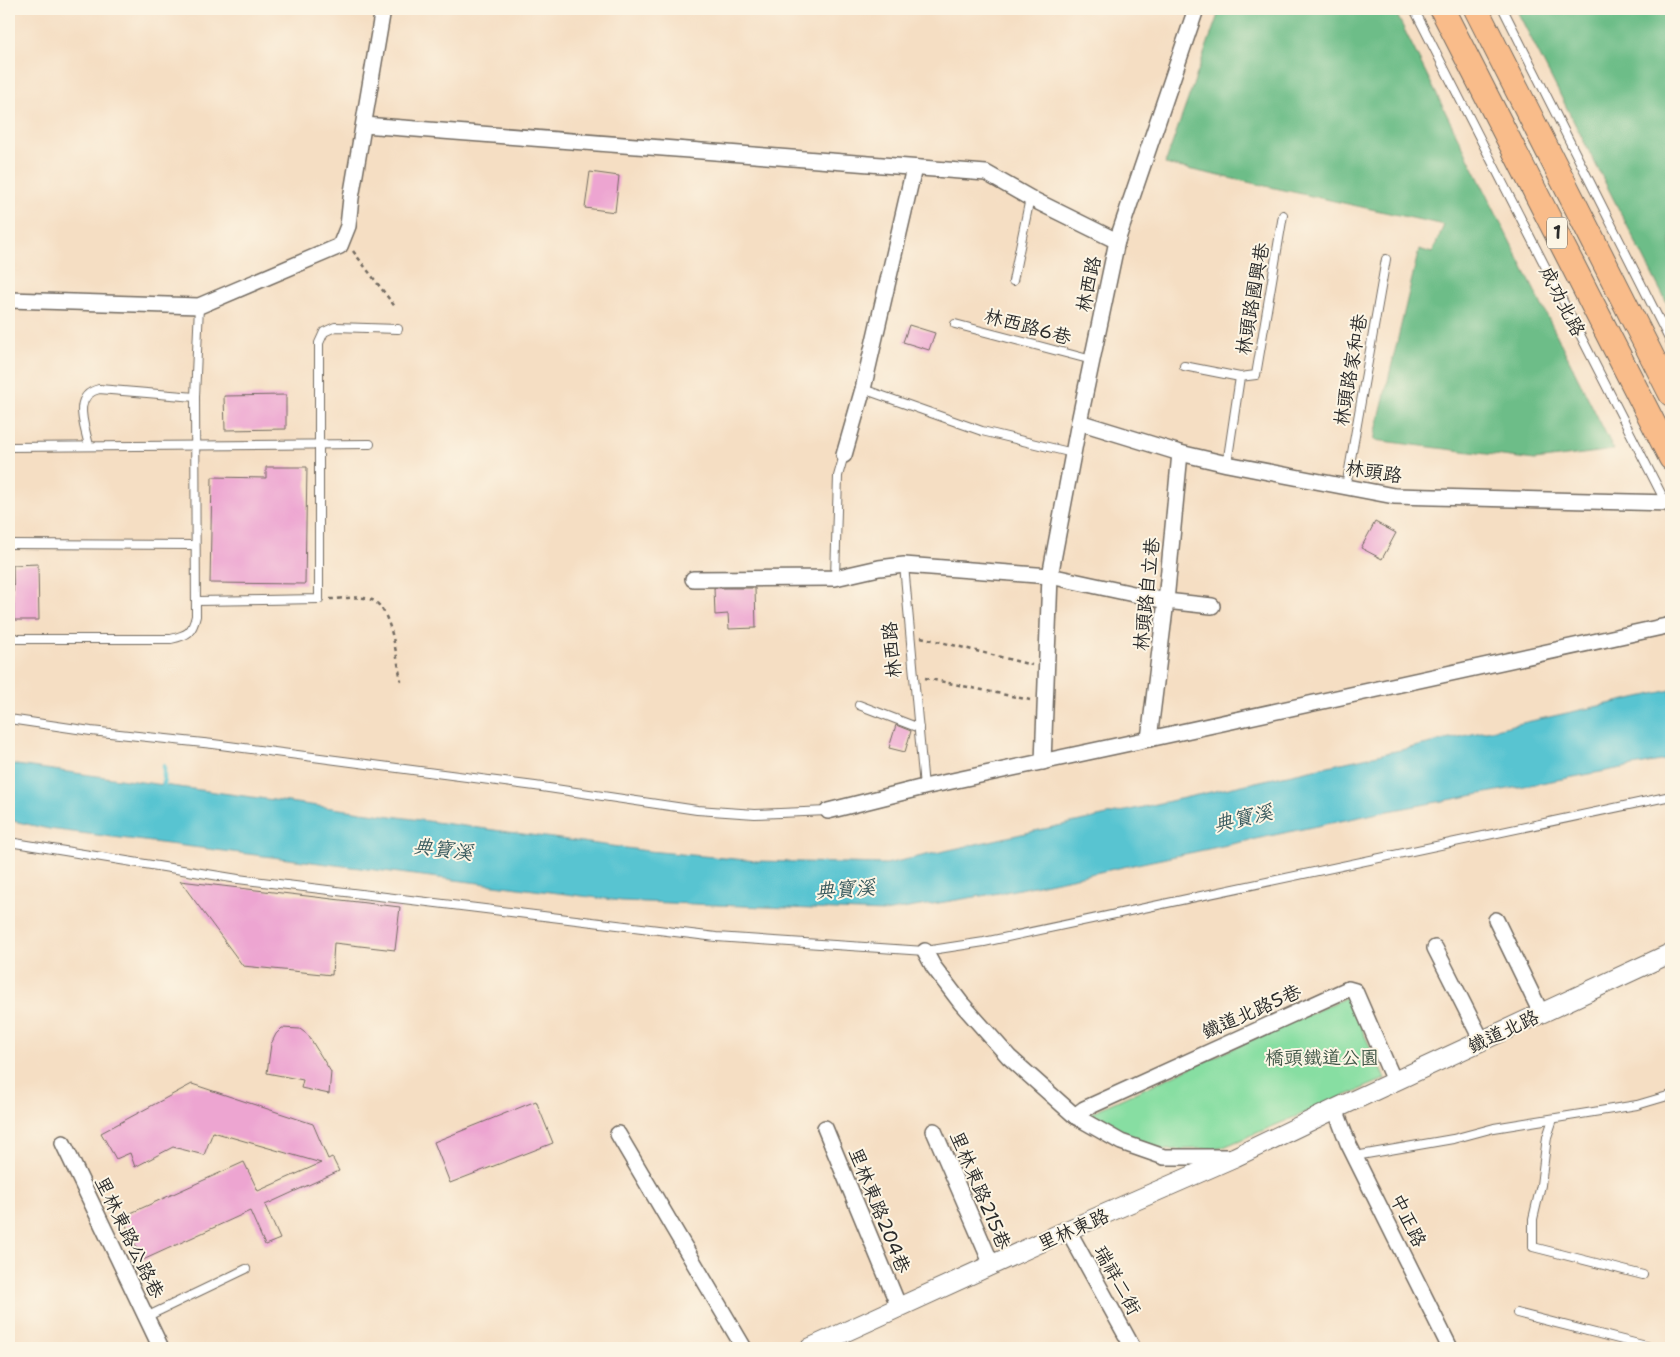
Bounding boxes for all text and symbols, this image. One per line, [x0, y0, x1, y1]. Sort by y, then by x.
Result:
road number: 1 [1547, 218, 1567, 248]
street label: 林頭路國興巷 [1230, 241, 1275, 357]
street label: 林西路 [1070, 254, 1107, 315]
street label: 成功北路 [1534, 262, 1591, 341]
street label: 林西路6巷 [982, 303, 1074, 350]
street label: 林頭路家和巷 [1328, 312, 1373, 428]
street label: 林頭路 [1344, 455, 1404, 488]
street label: 林頭路自立巷 [1128, 536, 1165, 652]
street label: 林西路 [877, 620, 906, 679]
water label: 典寶溪 [1211, 798, 1276, 837]
water label: 典寶溪 [412, 832, 475, 866]
water label: 典寶溪 [814, 874, 877, 904]
street label: 鐵道北路5巷 [1197, 978, 1305, 1045]
street label: 鐵道北路 [1463, 1004, 1543, 1059]
park label: 橋頭鐵道公園 [1265, 1045, 1379, 1070]
street label: 里林東路215巷 [944, 1127, 1017, 1253]
street label: 里林東路204巷 [843, 1144, 916, 1277]
street label: 里林東路公路巷 [89, 1172, 170, 1302]
street label: 中正路 [1385, 1189, 1432, 1251]
street label: 里林東路 [1033, 1203, 1113, 1256]
street label: 瑞祥二街 [1088, 1241, 1147, 1320]

